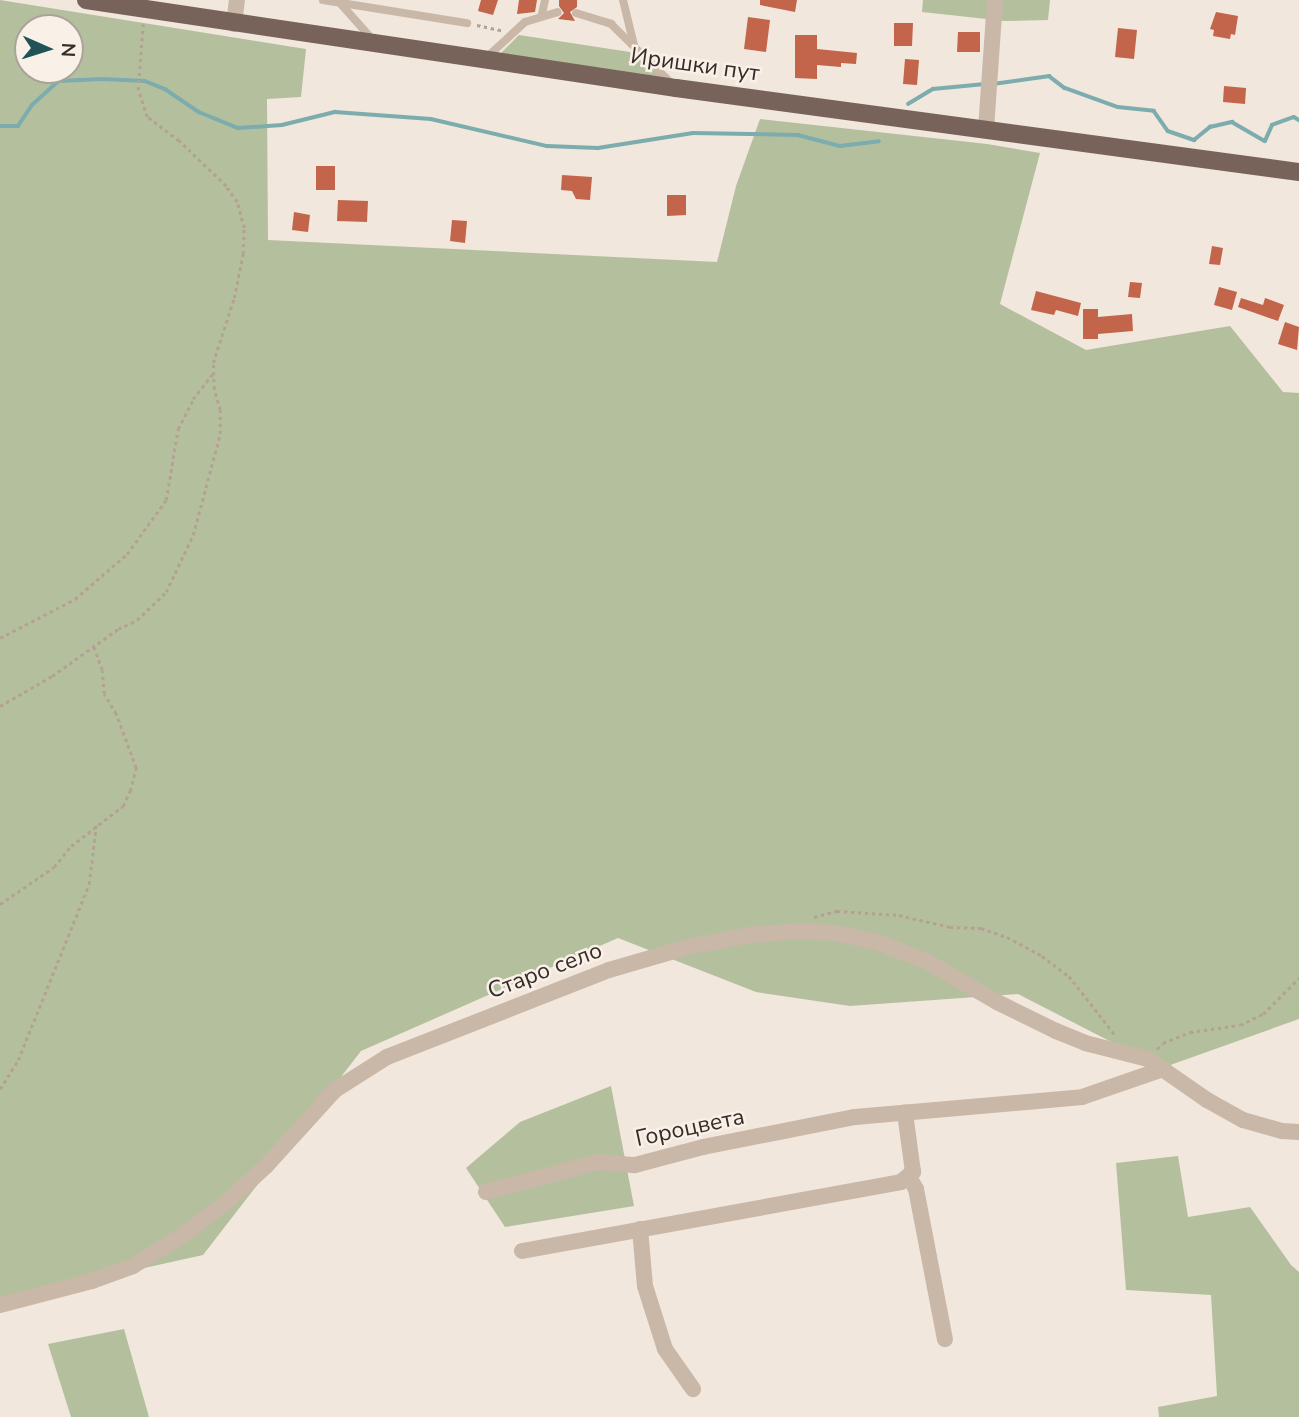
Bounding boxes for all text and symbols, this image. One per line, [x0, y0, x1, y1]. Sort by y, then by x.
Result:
north arrow [14, 14, 84, 84]
text: N [55, 42, 81, 58]
street label: Иришки пут [629, 42, 761, 88]
street label: Старо село [484, 937, 606, 1005]
street label: Гороцвета [633, 1103, 747, 1153]

